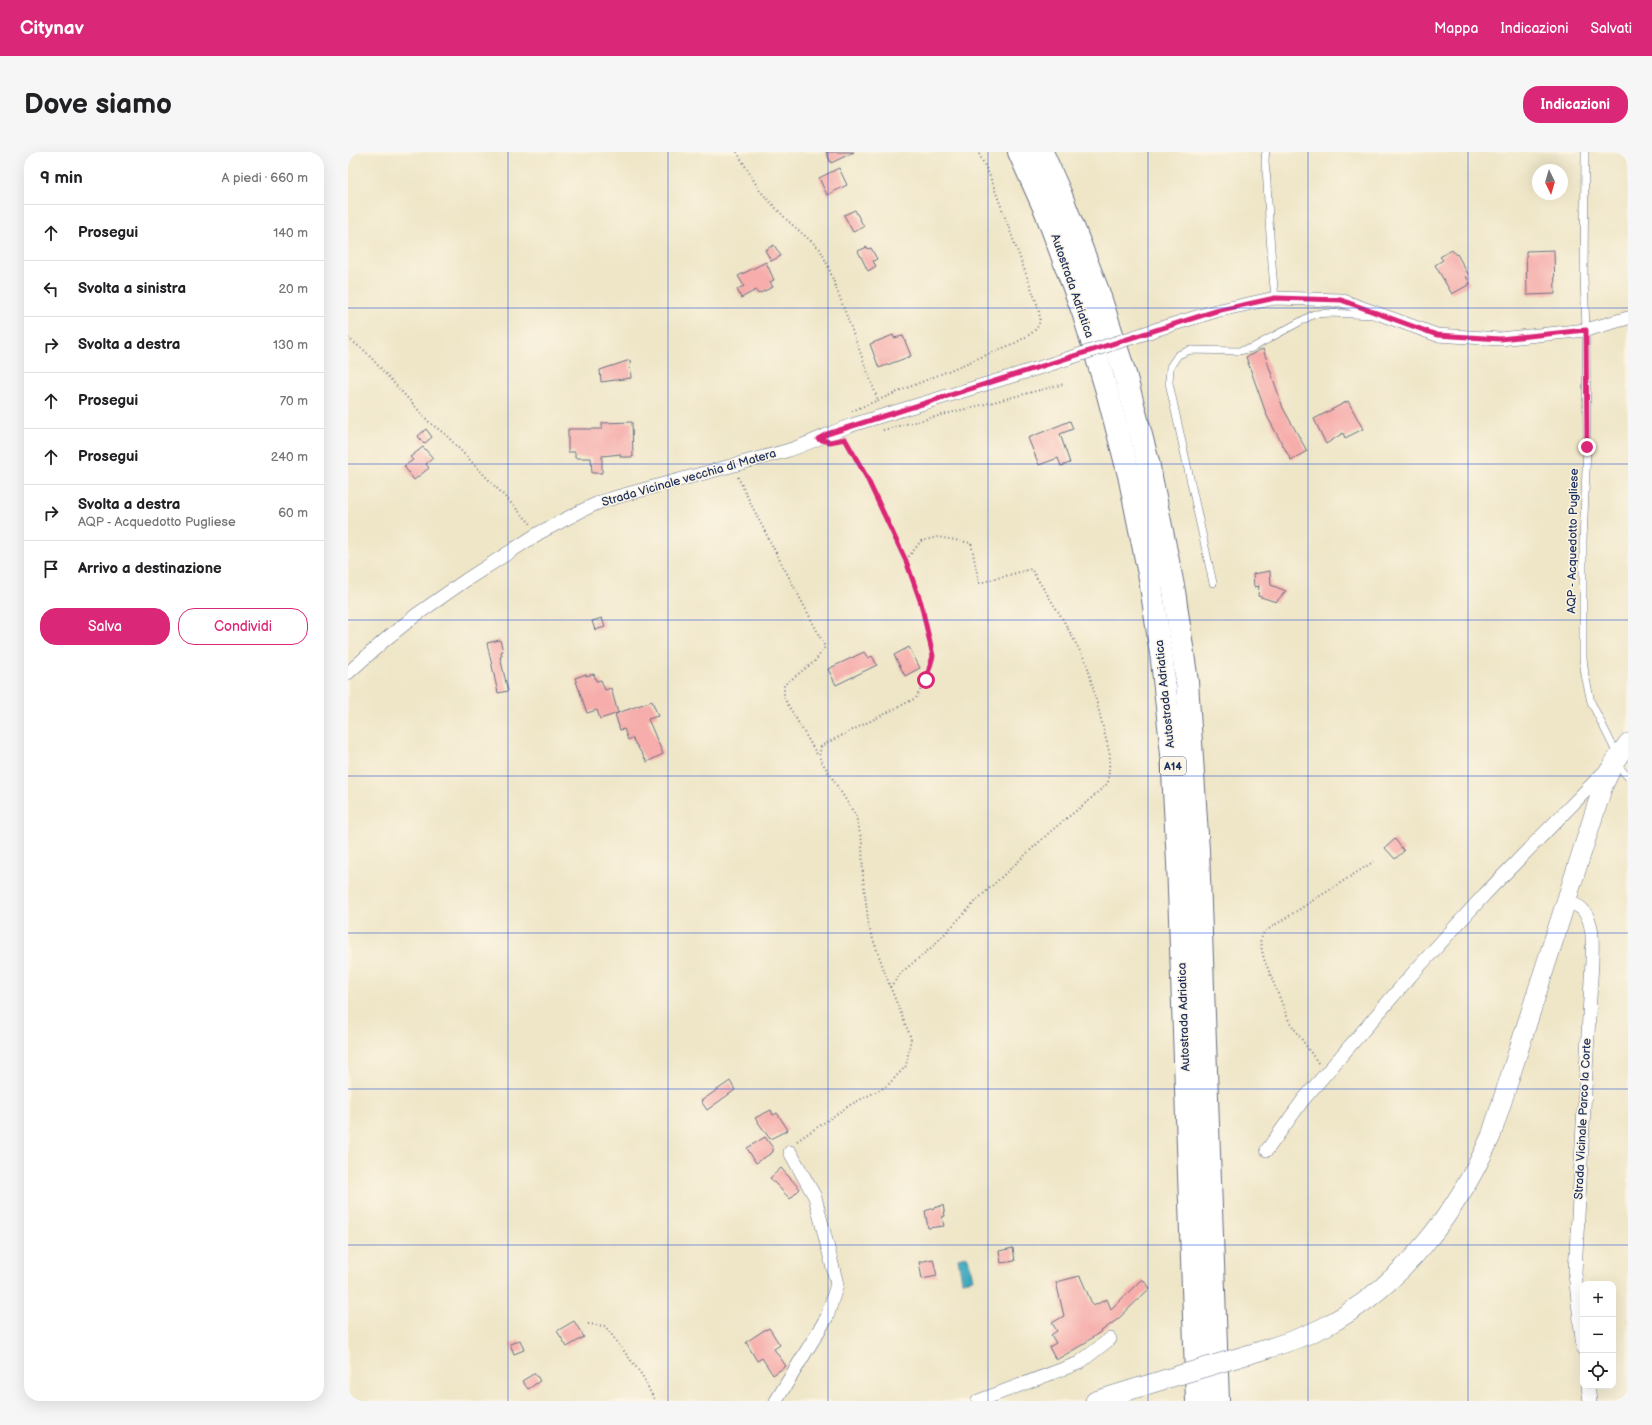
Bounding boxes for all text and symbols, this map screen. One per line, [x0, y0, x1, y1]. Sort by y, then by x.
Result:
text: Citynav [20, 17, 84, 40]
text: Mappa [1434, 20, 1478, 37]
text: Indicazioni [1500, 20, 1568, 37]
text: Salvati [1590, 20, 1632, 37]
button: Indicazioni [1523, 86, 1628, 123]
text: Dove siamo [24, 88, 172, 121]
north arrow [1532, 164, 1568, 200]
text: 9 min [40, 168, 83, 188]
text: A piedi · 660 m [221, 170, 308, 186]
icon: ahead [40, 222, 62, 244]
text: Prosegui [78, 223, 138, 242]
text: 140 m [273, 225, 308, 241]
street label: Autostrada Adriatica [1047, 232, 1097, 340]
icon: left [40, 278, 62, 300]
text: Svolta a sinistra [78, 279, 186, 298]
text: 20 m [278, 281, 308, 297]
icon: right [40, 334, 62, 356]
text: Svolta a destra [78, 335, 180, 354]
text: 130 m [273, 337, 308, 353]
icon: ahead [40, 390, 62, 412]
text: Prosegui [78, 391, 138, 410]
text: 70 m [280, 393, 308, 409]
route end [1578, 438, 1596, 456]
icon: ahead [40, 446, 62, 468]
street label: Strada Vicinale vecchia di Matera [600, 446, 778, 510]
text: Prosegui [78, 447, 138, 466]
text: 240 m [271, 449, 308, 465]
street label: AQP - Acquedotto Pugliese [1564, 468, 1582, 614]
text: Svolta a destra [78, 495, 180, 514]
icon: right [40, 502, 62, 524]
text: 60 m [278, 505, 308, 521]
text: AQP - Acquedotto Pugliese [78, 514, 236, 530]
icon: arrive [40, 558, 62, 580]
text: Arrivo a destinazione [78, 559, 222, 578]
button: Salva [40, 608, 170, 645]
button: Condividi [178, 608, 308, 645]
street label: Autostrada Adriatica [1152, 639, 1178, 749]
route start [917, 671, 935, 689]
road number: A14 [1160, 757, 1186, 775]
street label: Autostrada Adriatica [1175, 962, 1193, 1072]
street label: Strada Vicinale Parco la Corte [1571, 1038, 1595, 1200]
map controls [1580, 1281, 1616, 1389]
button: + [1580, 1281, 1616, 1317]
button: − [1580, 1317, 1616, 1353]
button: locate [1580, 1353, 1616, 1389]

